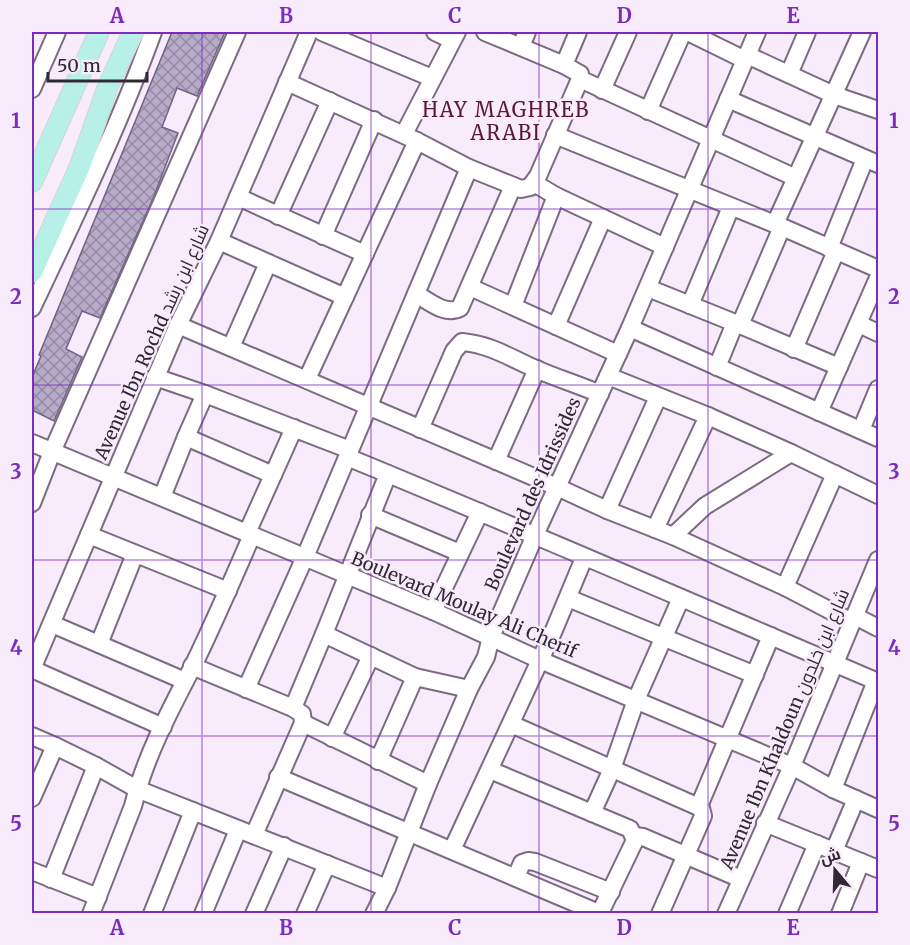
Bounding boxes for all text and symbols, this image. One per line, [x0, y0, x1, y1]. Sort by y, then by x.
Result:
text: A [109, 3, 125, 28]
text: B [279, 3, 293, 28]
text: C [448, 3, 462, 28]
text: D [616, 3, 632, 28]
text: E [786, 3, 800, 28]
scale bar [48, 45, 147, 83]
text: 50 m [57, 54, 101, 77]
district label: HAY MAGHREB ARABI [422, 97, 590, 145]
text: 1 [11, 108, 21, 133]
text: 1 [889, 108, 899, 133]
street label: Avenue Ibn Rochd شارع ابن رشد [89, 221, 215, 464]
text: 2 [10, 284, 22, 309]
text: 2 [888, 284, 900, 309]
street label: Boulevard des Idrissides [480, 393, 586, 594]
text: 3 [10, 459, 22, 484]
text: 3 [888, 459, 900, 484]
street label: Boulevard Moulay Ali Cherif [348, 546, 582, 663]
street label: Avenue Ibn Khaldoun شارع ابن خلدون [716, 585, 854, 873]
text: 4 [10, 635, 23, 660]
text: 4 [888, 635, 901, 660]
text: 5 [10, 811, 22, 836]
text: 5 [888, 811, 900, 836]
north arrow [805, 840, 865, 900]
text: A [109, 915, 125, 940]
text: B [279, 915, 293, 940]
text: C [448, 915, 462, 940]
text: D [616, 915, 632, 940]
text: E [786, 915, 800, 940]

